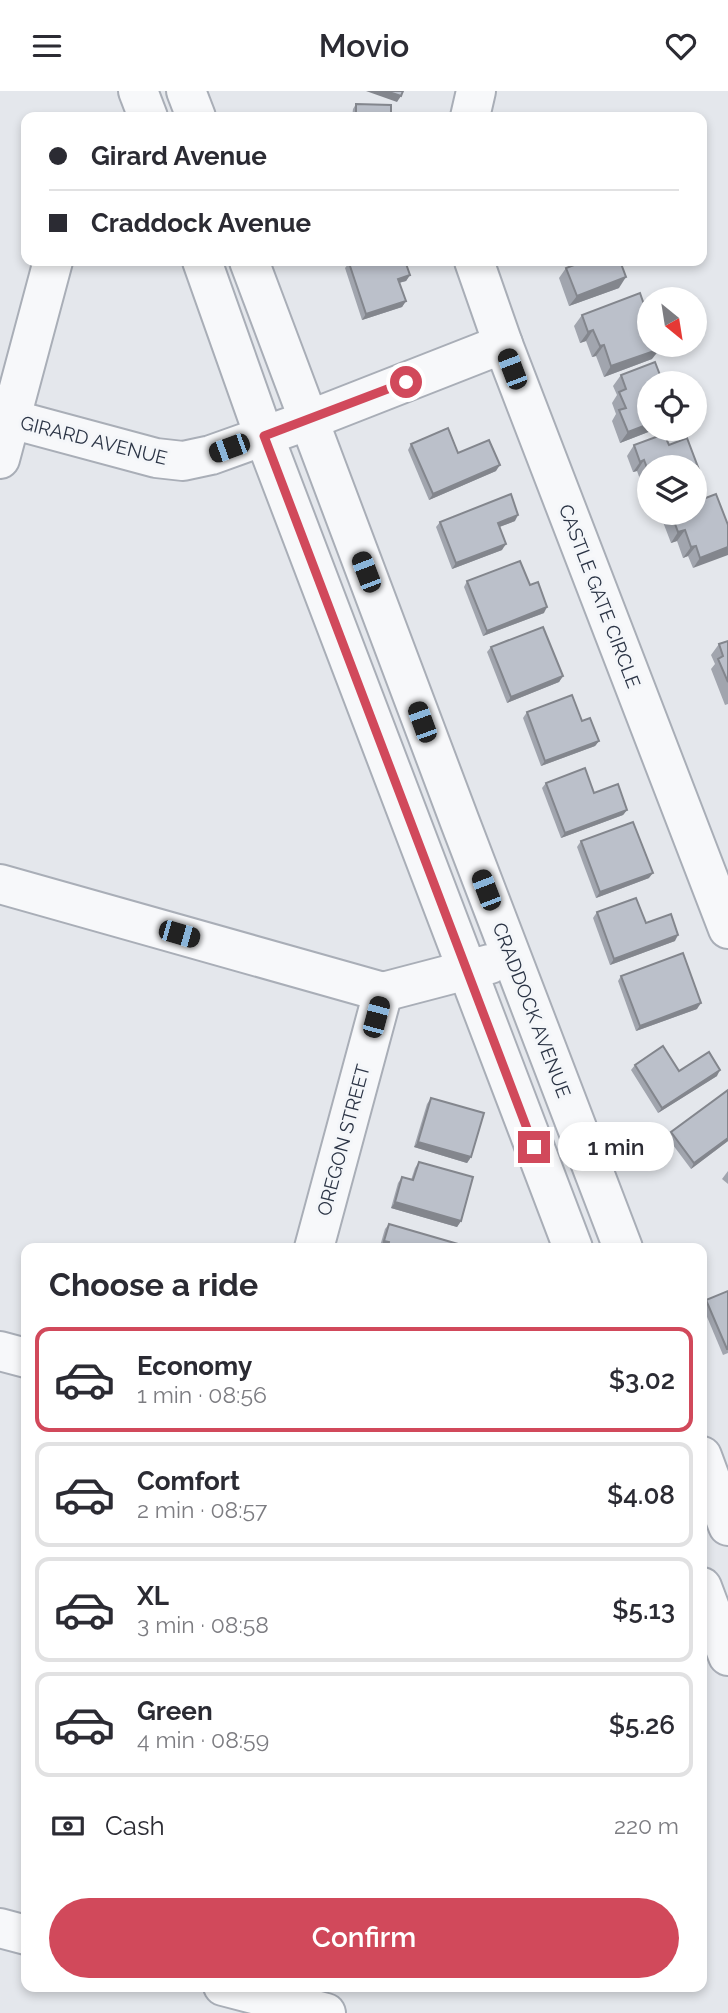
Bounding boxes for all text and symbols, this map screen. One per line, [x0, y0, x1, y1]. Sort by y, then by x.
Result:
icon: menu [28, 27, 66, 65]
text: Movio [319, 27, 409, 64]
icon: heart [662, 27, 700, 65]
text: Girard Avenue [91, 141, 267, 171]
text: Craddock Avenue [91, 208, 311, 238]
north arrow [637, 287, 707, 357]
map controls [637, 287, 707, 525]
car [495, 346, 530, 392]
route start [390, 366, 422, 398]
button: locate [637, 371, 707, 441]
street label: GIRARD AVENUE [18, 411, 170, 469]
car [206, 431, 253, 465]
button: layers [637, 455, 707, 525]
street label: CASTLE GATE CIRCLE [555, 501, 645, 691]
car [349, 549, 384, 595]
car [405, 699, 440, 745]
car [469, 867, 504, 913]
car [156, 918, 203, 950]
street label: CRADDOCK AVENUE [488, 919, 576, 1101]
car [361, 994, 392, 1040]
street label: OREGON STREET [312, 1062, 374, 1218]
callout: 1 min [558, 1123, 674, 1171]
route end [518, 1131, 550, 1163]
text: 1 min [587, 1133, 645, 1160]
text: Choose a ride [49, 1266, 258, 1303]
icon: car [53, 1348, 116, 1411]
text: Economy [137, 1351, 252, 1381]
text: $3.02 [609, 1365, 675, 1395]
text: 1 min · 08:56 [137, 1381, 267, 1408]
icon: car [53, 1463, 116, 1526]
text: Comfort [137, 1466, 240, 1496]
text: $4.08 [607, 1480, 675, 1510]
text: 2 min · 08:57 [137, 1496, 267, 1523]
icon: car [53, 1578, 116, 1641]
text: XL [137, 1581, 169, 1611]
text: $5.13 [612, 1595, 675, 1625]
text: 3 min · 08:58 [137, 1611, 269, 1638]
icon: car [53, 1693, 116, 1756]
text: Green [137, 1696, 213, 1726]
text: $5.26 [609, 1710, 675, 1740]
text: 4 min · 08:59 [137, 1726, 269, 1753]
icon: cash [49, 1807, 87, 1845]
text: Cash [105, 1811, 165, 1841]
text: 220 m [614, 1812, 679, 1839]
button: Confirm [49, 1898, 679, 1978]

